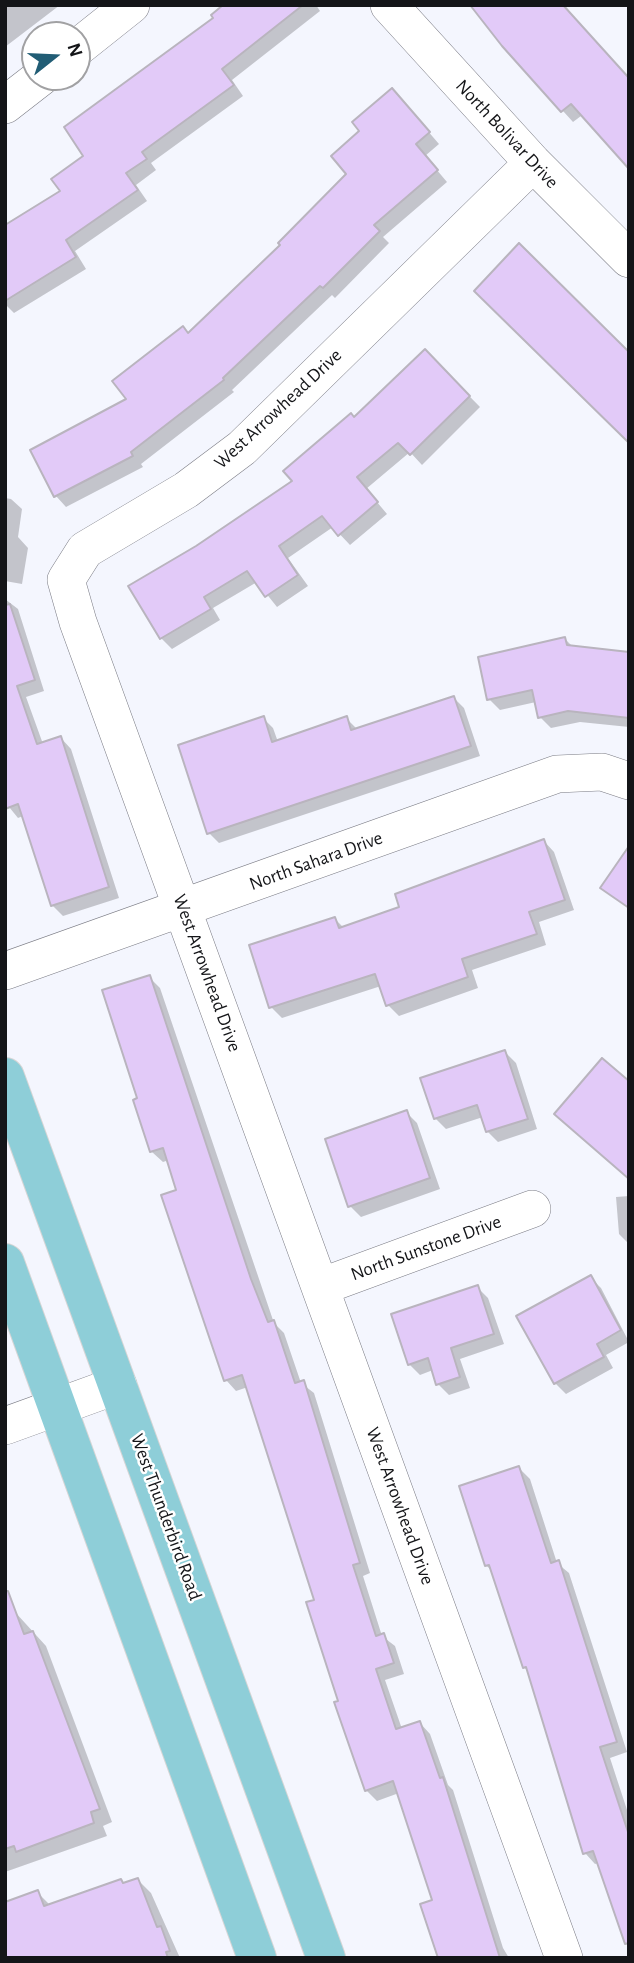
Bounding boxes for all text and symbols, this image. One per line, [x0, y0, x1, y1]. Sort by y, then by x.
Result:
north arrow [21, 21, 91, 91]
text: N [63, 41, 86, 59]
street label: North Bolivar Drive [451, 75, 563, 193]
street label: West Arrowhead Drive [210, 344, 346, 474]
street label: North Sahara Drive [246, 826, 386, 896]
street label: West Arrowhead Drive [168, 891, 246, 1055]
street label: North Sunstone Drive [348, 1210, 504, 1286]
street label: West Arrowhead Drive [361, 1424, 439, 1588]
street label: West Thunderbird Road [125, 1431, 207, 1603]

